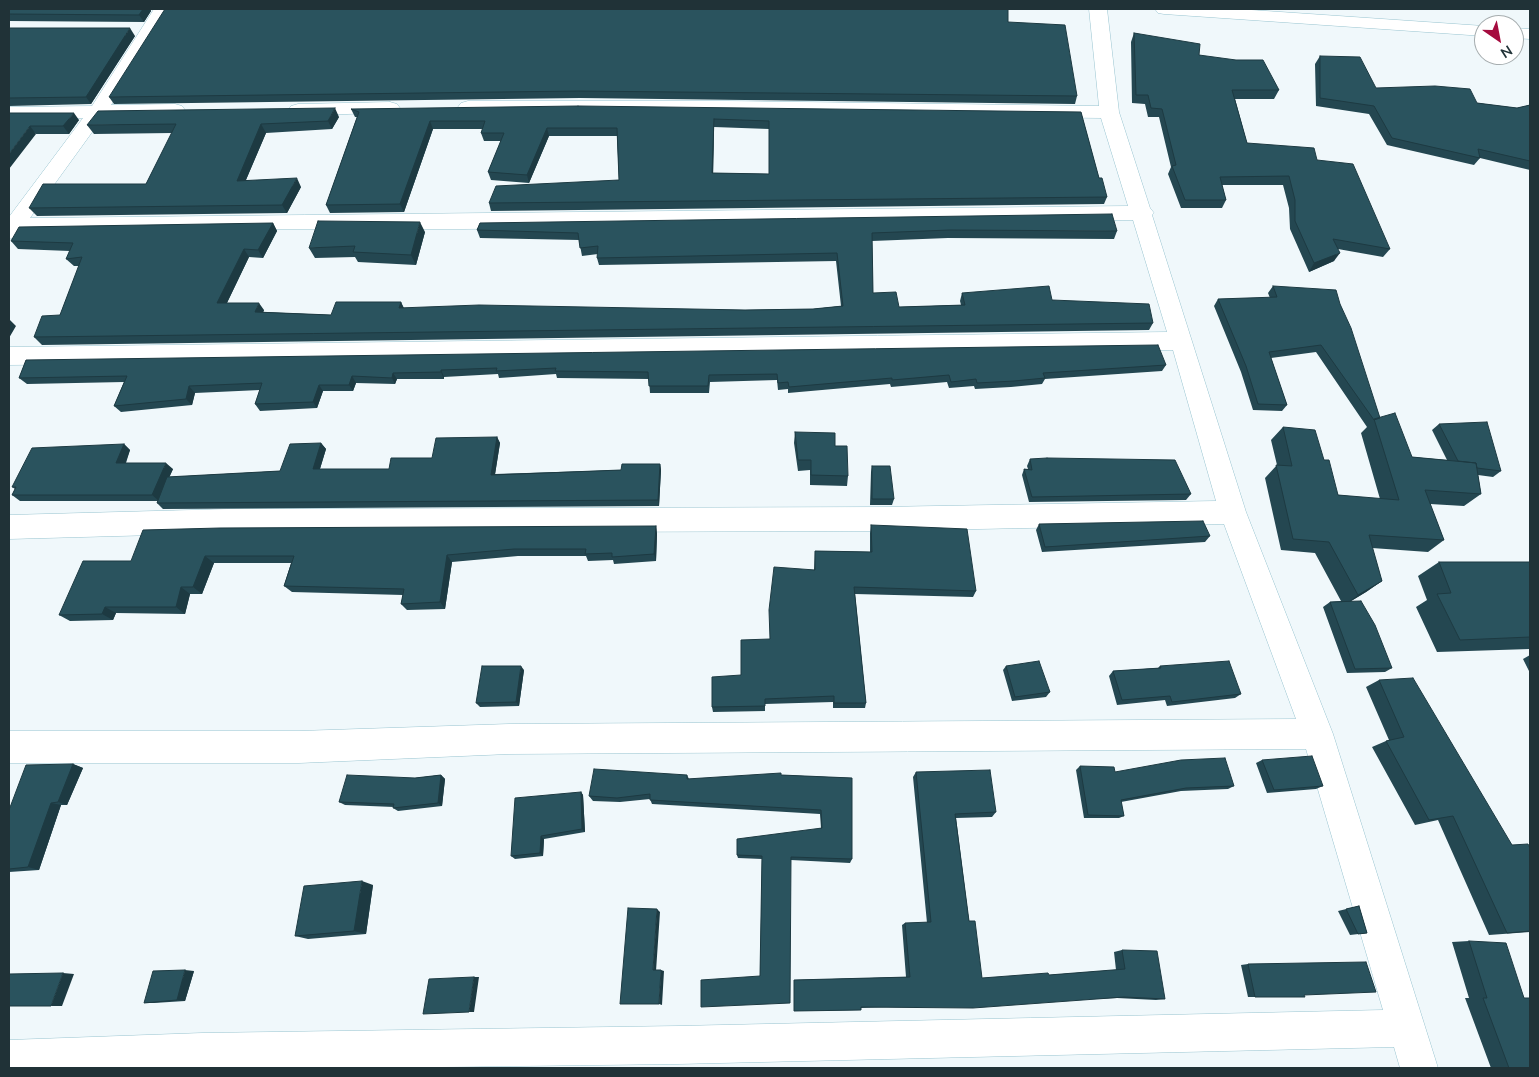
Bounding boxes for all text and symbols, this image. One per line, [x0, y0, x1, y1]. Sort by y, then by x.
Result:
north arrow [1474, 15, 1524, 65]
text: N [1497, 41, 1516, 62]

